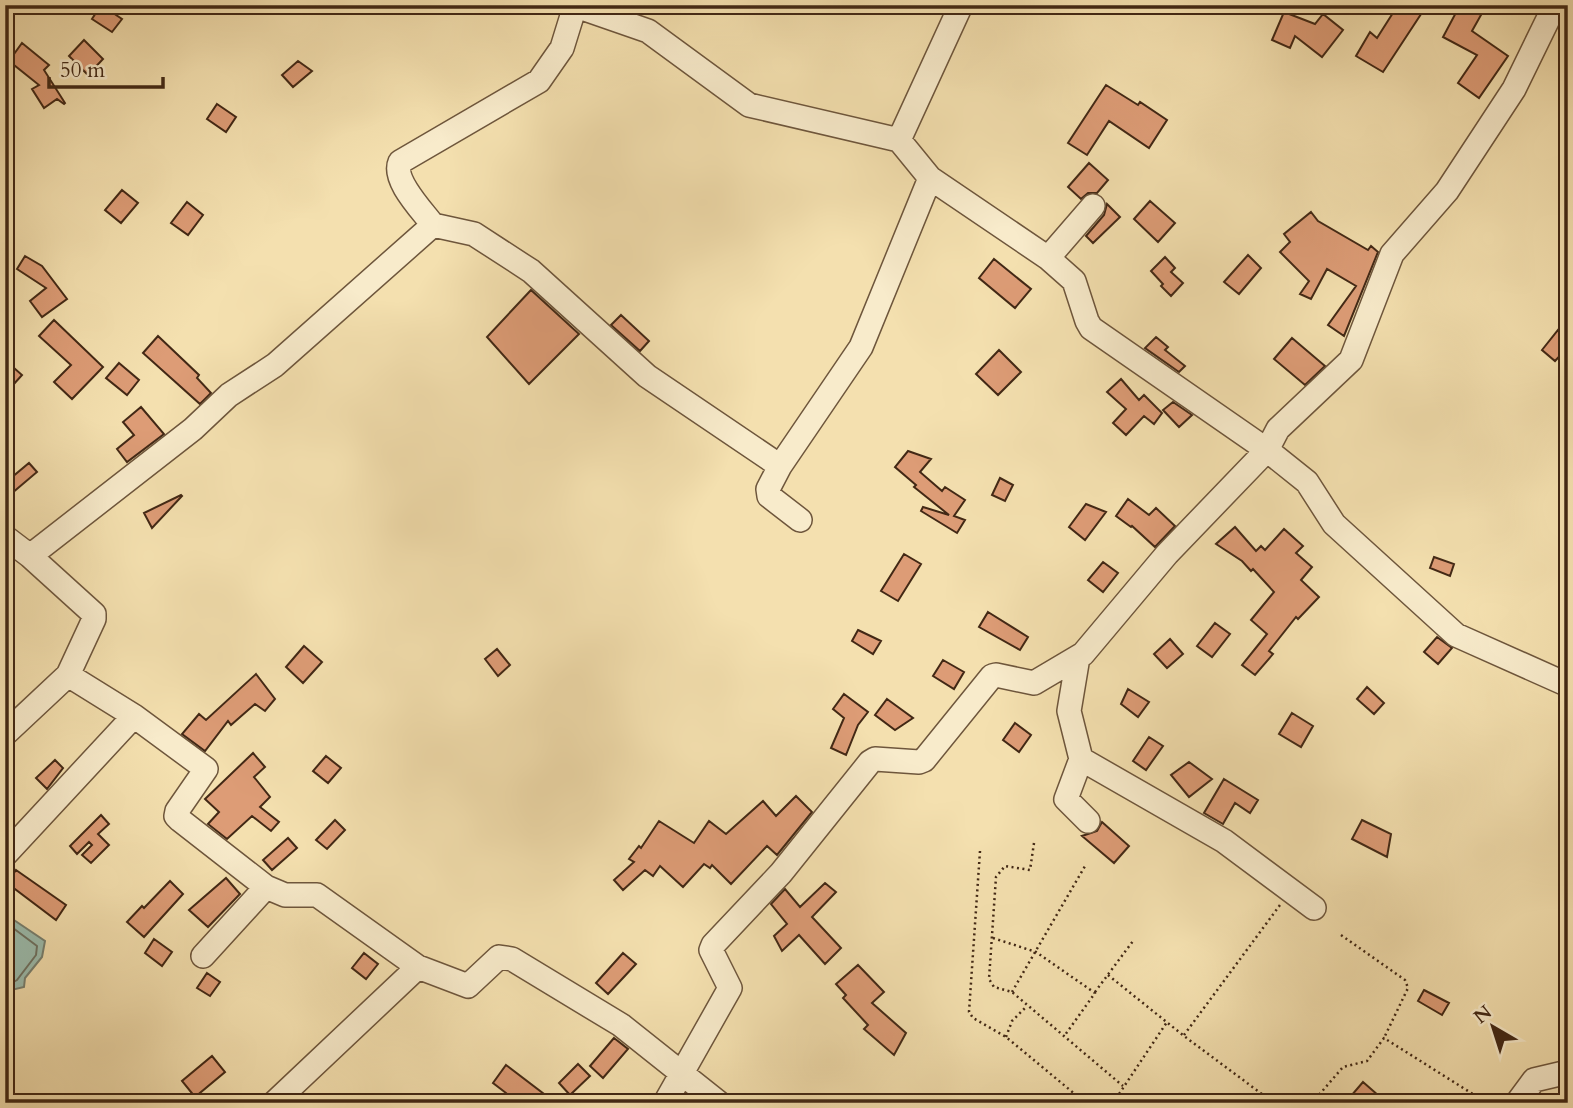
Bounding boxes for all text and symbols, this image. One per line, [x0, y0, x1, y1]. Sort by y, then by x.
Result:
scale bar [49, 46, 163, 90]
text: 50 m [60, 56, 105, 85]
north arrow [1458, 992, 1528, 1062]
text: N [1468, 999, 1498, 1030]

